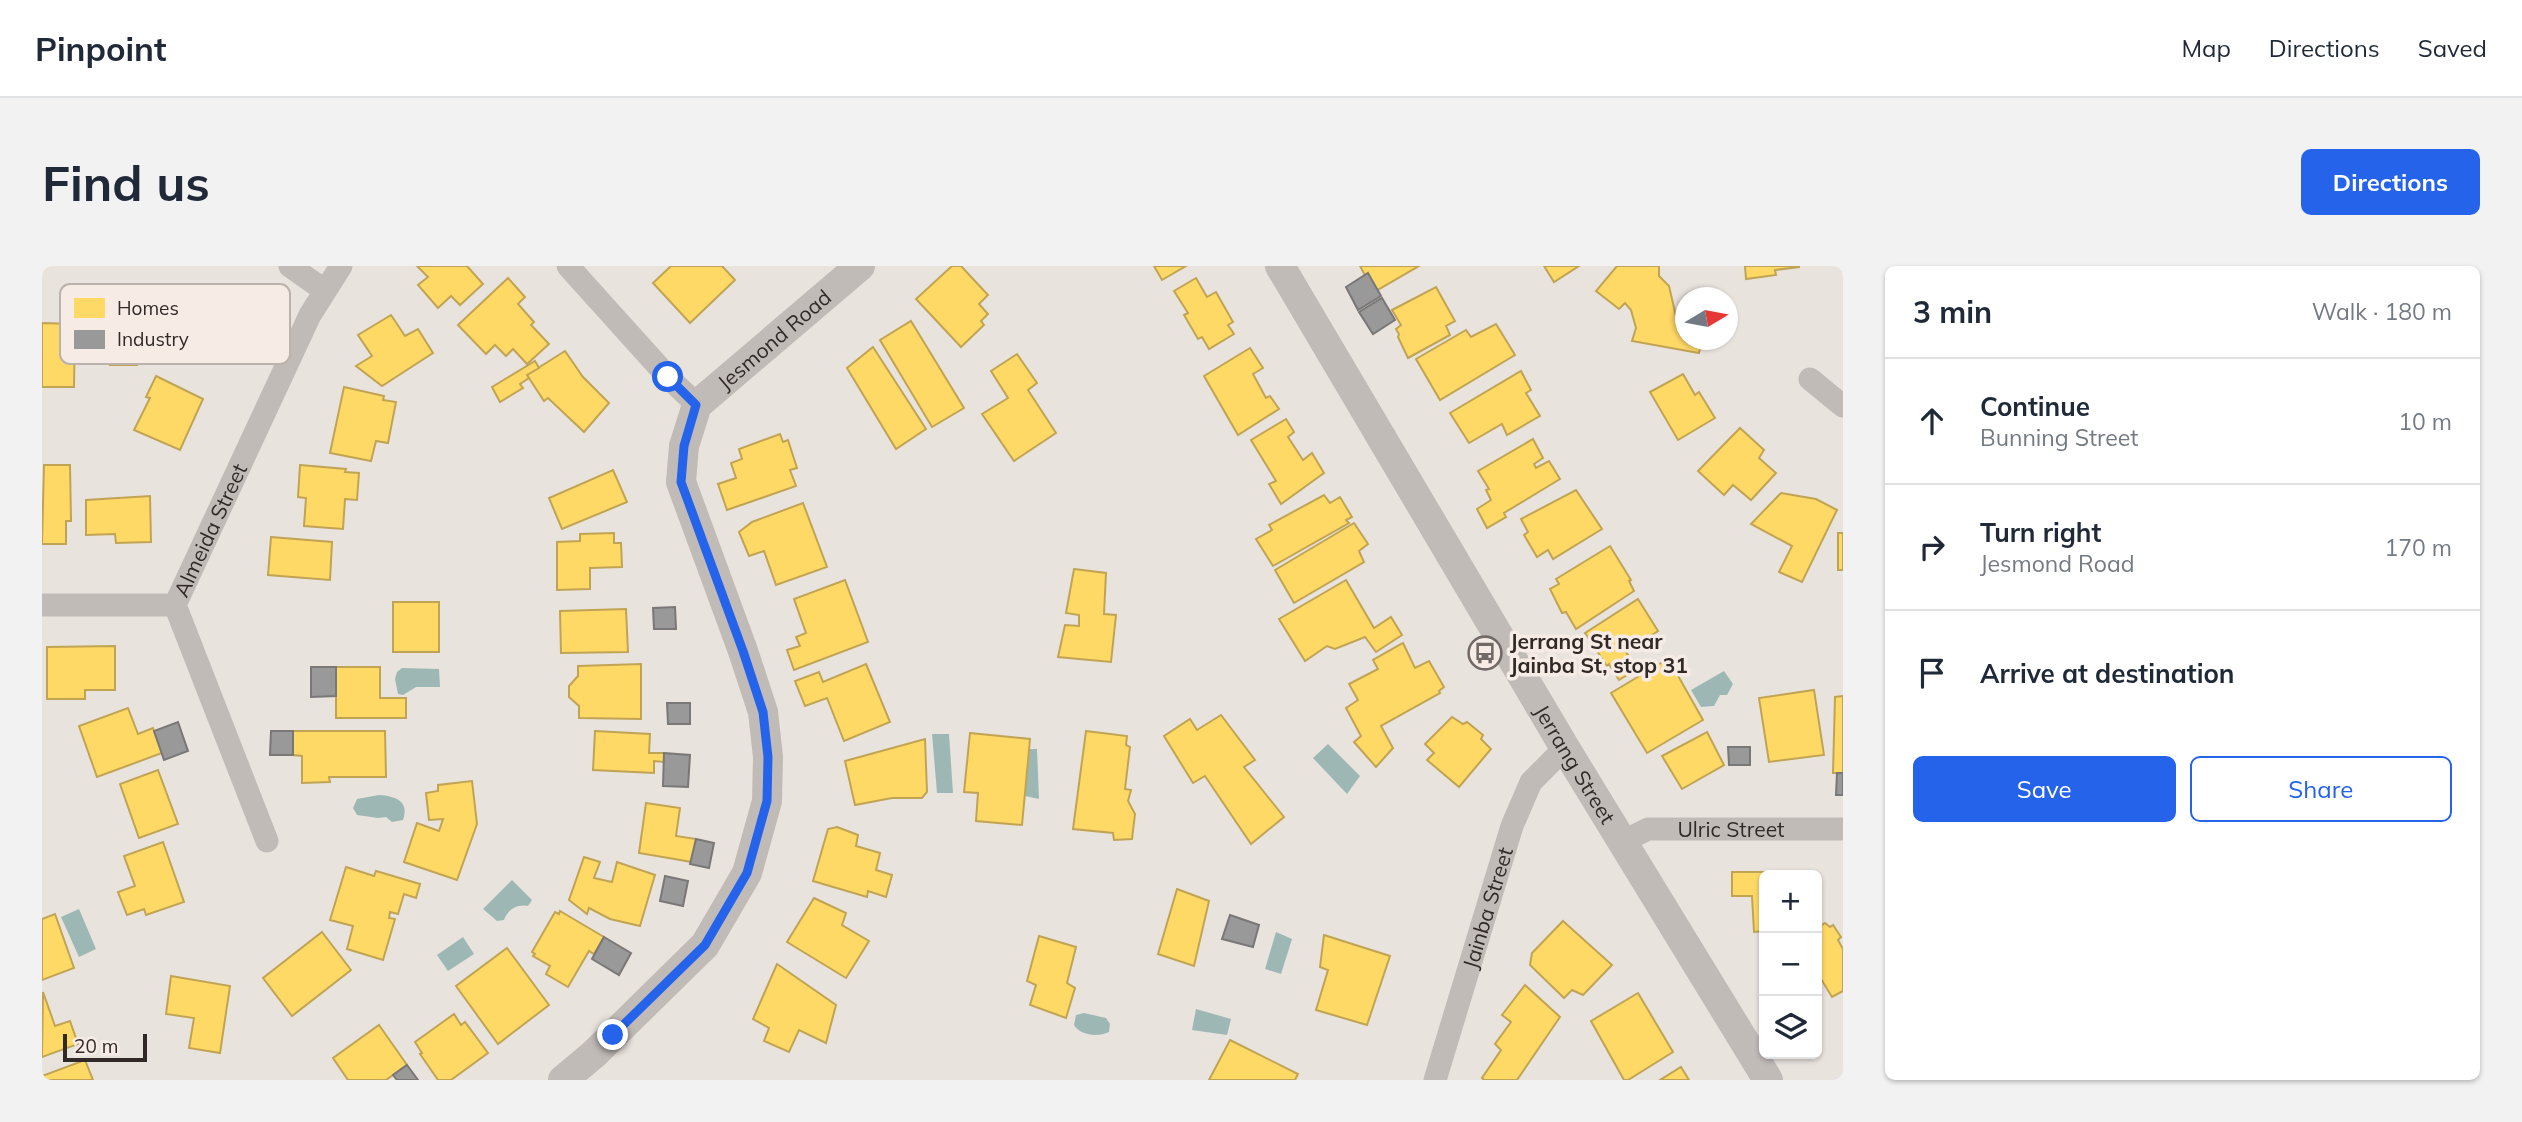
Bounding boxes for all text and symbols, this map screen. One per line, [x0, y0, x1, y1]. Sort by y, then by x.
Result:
text: Pinpoint [35, 28, 167, 69]
text: Map [2181, 33, 2231, 63]
text: Directions [2269, 33, 2380, 63]
text: Saved [2418, 33, 2487, 63]
button: Directions [2301, 149, 2480, 215]
text: Find us [42, 152, 210, 213]
legend [60, 284, 290, 364]
street label: Jesmond Road [712, 284, 836, 395]
north arrow [1675, 287, 1738, 350]
text: 3 min [1913, 293, 1992, 331]
text: Homes [117, 296, 179, 320]
text: Walk · 180 m [2312, 297, 2452, 326]
text: Industry [117, 327, 189, 351]
route start [652, 361, 683, 392]
text: Continue [1980, 390, 2090, 423]
icon: ahead [1913, 402, 1951, 440]
text: 10 m [2398, 407, 2452, 436]
text: Bunning Street [1980, 423, 2138, 452]
street label: Almeida Street [168, 459, 252, 601]
text: Turn right [1980, 516, 2101, 549]
icon: right [1913, 528, 1951, 566]
text: 170 m [2384, 533, 2452, 562]
text: Jesmond Road [1980, 549, 2134, 578]
place label: Jerrang St near Jainba St, stop 31 [1510, 628, 1688, 678]
bus stop icon: Jerrang St near Jainba St, stop 31 [1466, 634, 1504, 672]
icon: arrive [1913, 654, 1951, 692]
text: Arrive at destination [1980, 657, 2235, 690]
street label: Jerrang Street [1529, 700, 1621, 828]
button: Save [1913, 756, 2176, 822]
button: Share [2190, 756, 2452, 822]
street label: Ulric Street [1677, 816, 1784, 842]
street label: Jainba Street [1457, 844, 1518, 972]
map controls [1759, 870, 1822, 1059]
button: + [1759, 870, 1822, 933]
button: − [1759, 933, 1822, 996]
button: layers [1759, 996, 1822, 1059]
route end [597, 1019, 628, 1050]
scale bar [63, 1031, 147, 1063]
text: 20 m [74, 1034, 118, 1058]

